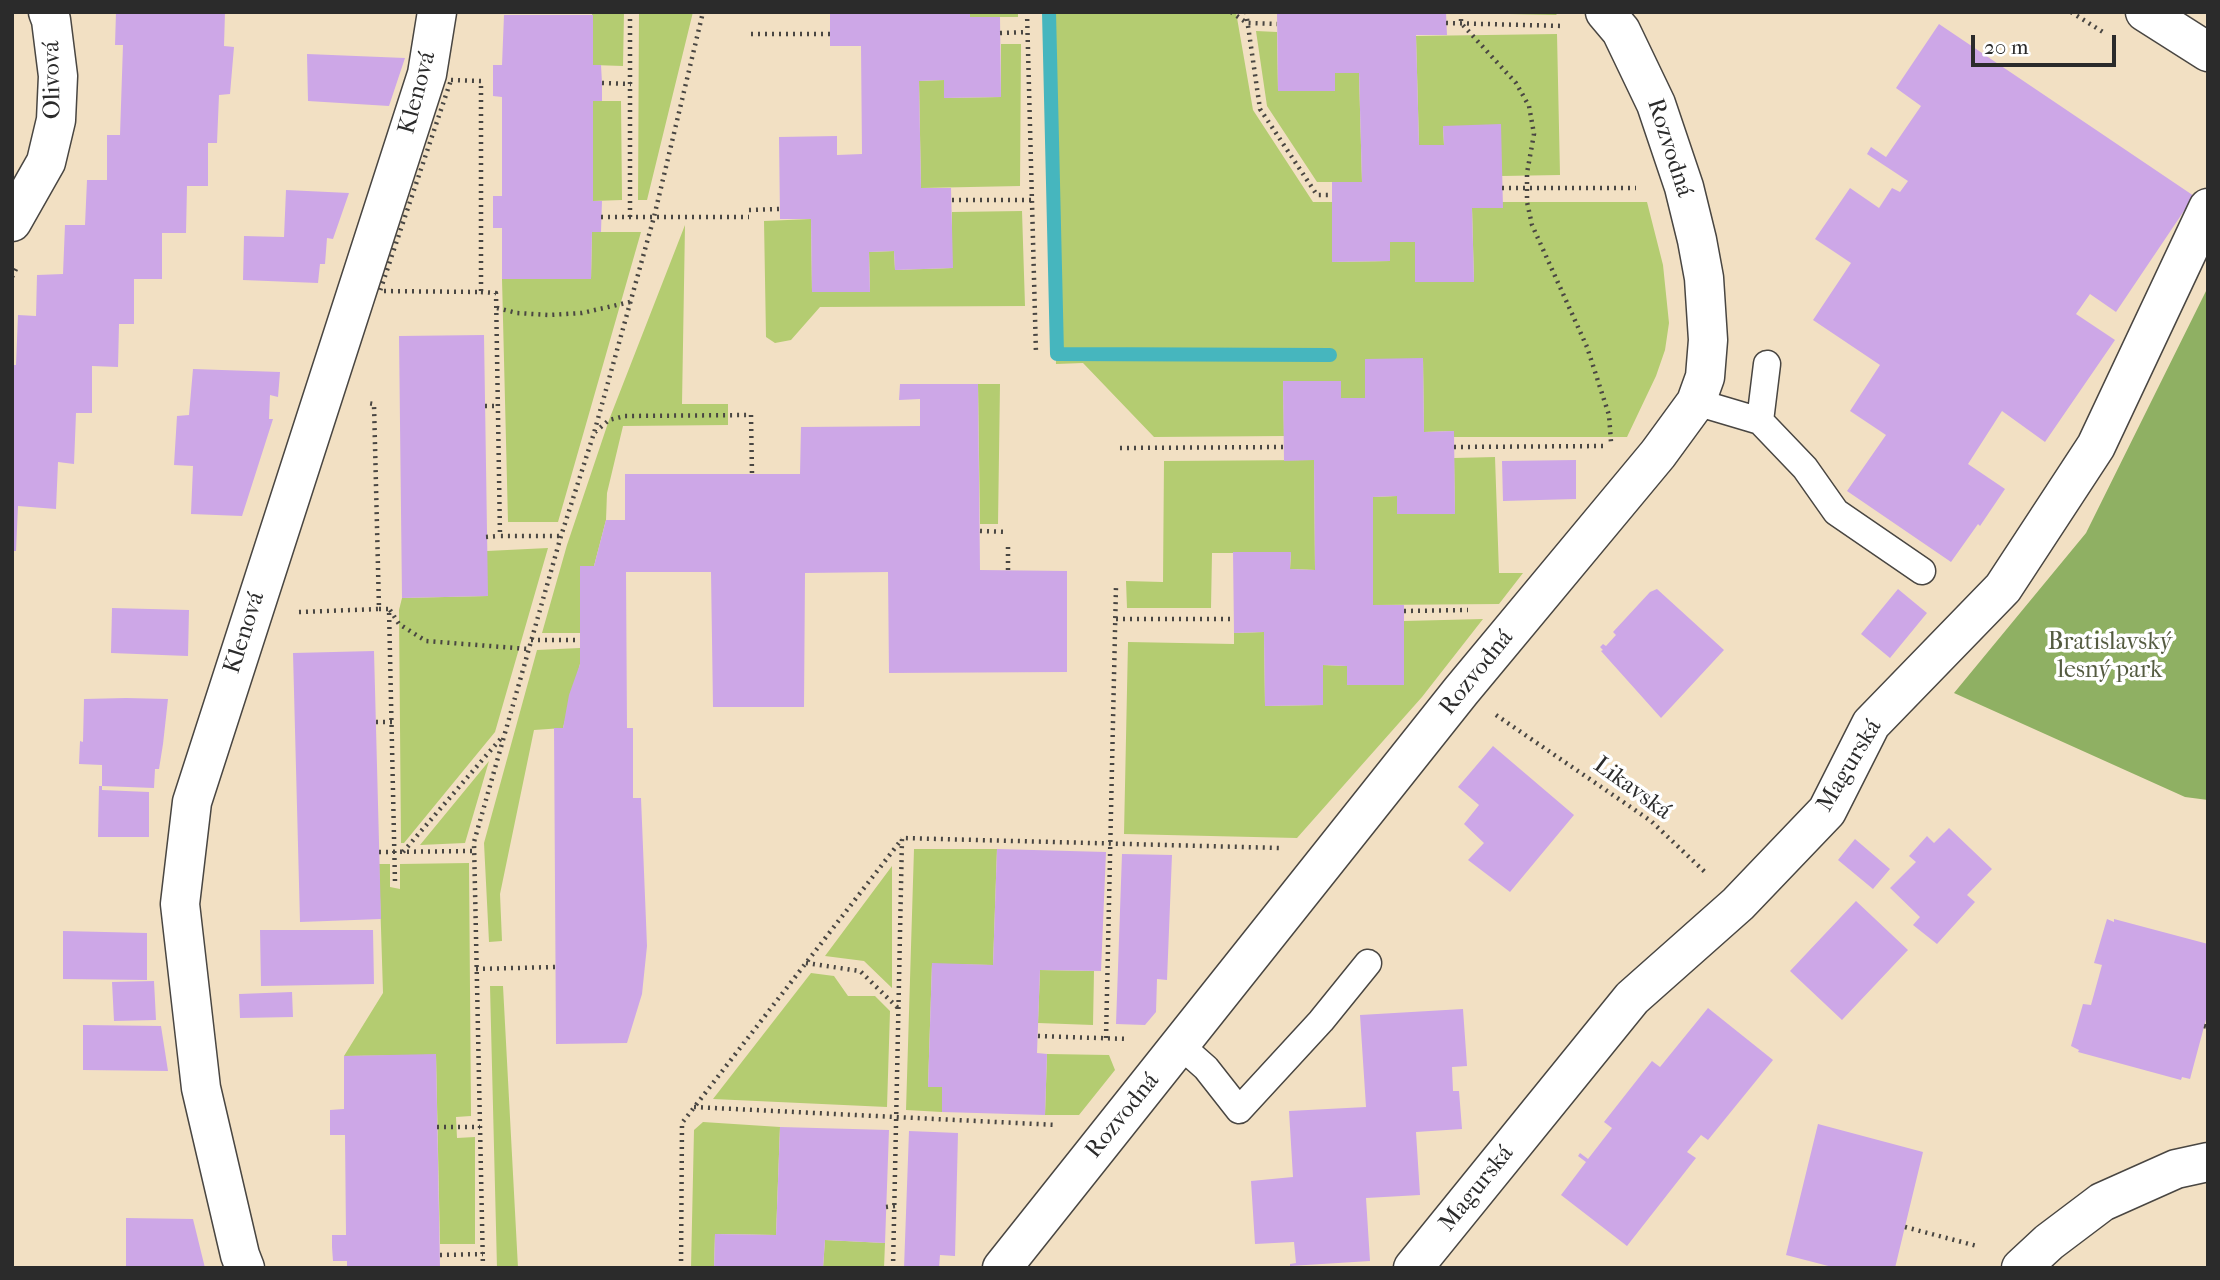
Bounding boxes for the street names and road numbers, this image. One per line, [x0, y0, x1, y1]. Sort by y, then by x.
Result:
street label: Olivová [38, 41, 68, 119]
street label: Klenová [393, 49, 443, 137]
street label: Rozvodná [1640, 95, 1698, 201]
street label: Klenová [218, 589, 272, 677]
street label: Rozvodná [1434, 624, 1520, 722]
street label: Magurská [1811, 715, 1889, 817]
street label: Likavská [1588, 751, 1676, 827]
street label: Rozvodná [1080, 1067, 1166, 1165]
street label: Magurská [1434, 1140, 1520, 1238]

